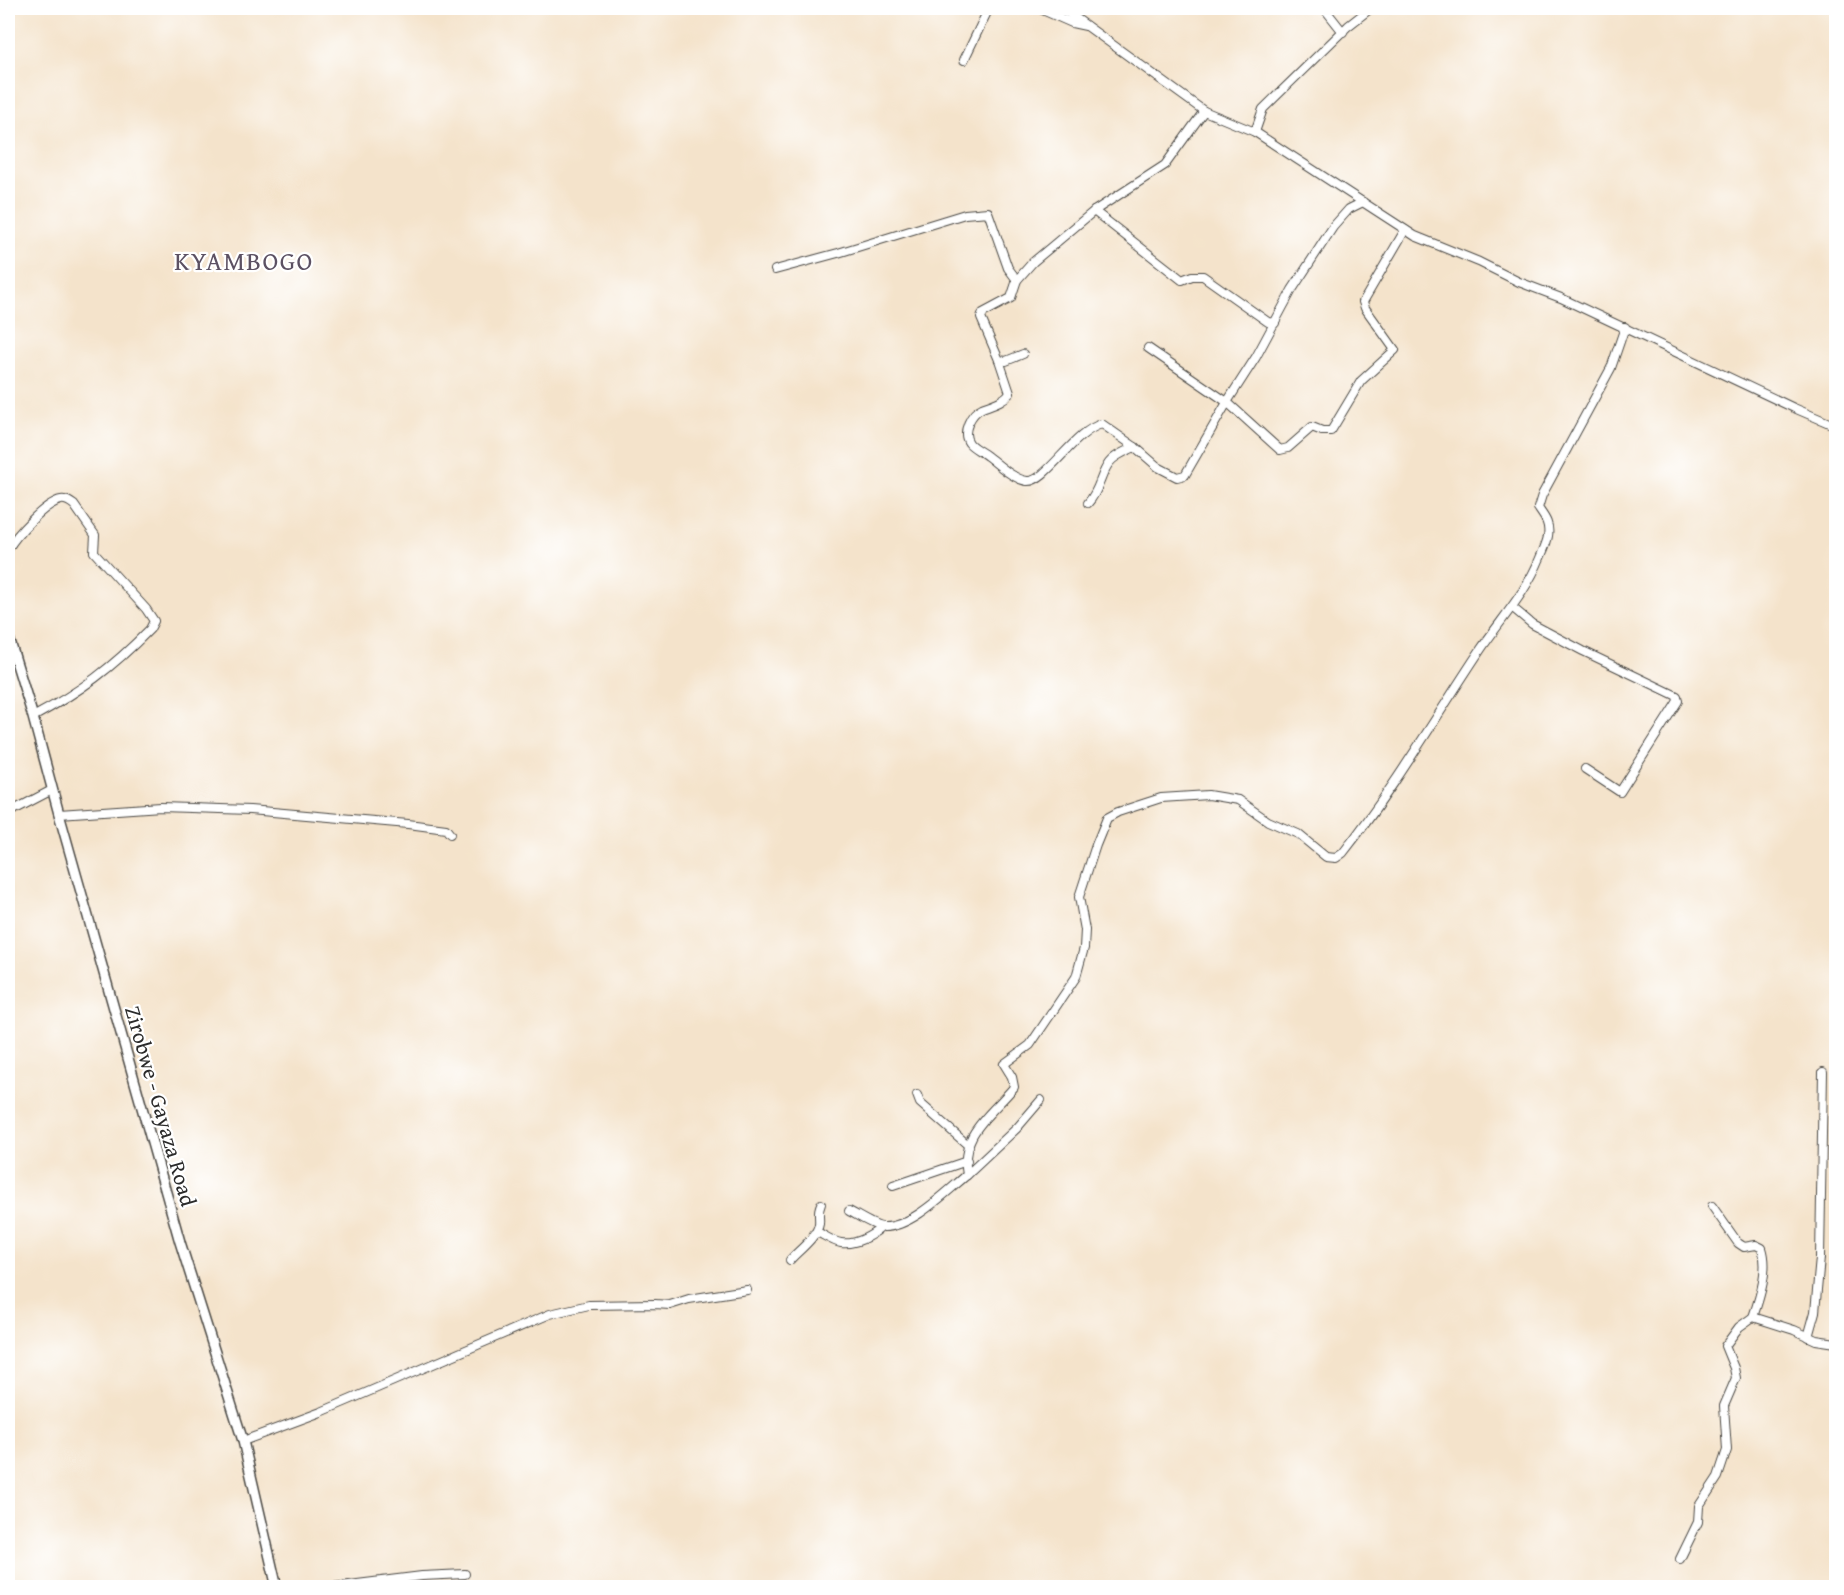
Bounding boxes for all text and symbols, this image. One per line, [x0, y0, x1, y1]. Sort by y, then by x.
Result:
district label: KYAMBOGO [174, 241, 314, 280]
street label: Zirobwe - Gayaza Road [117, 1002, 205, 1210]

